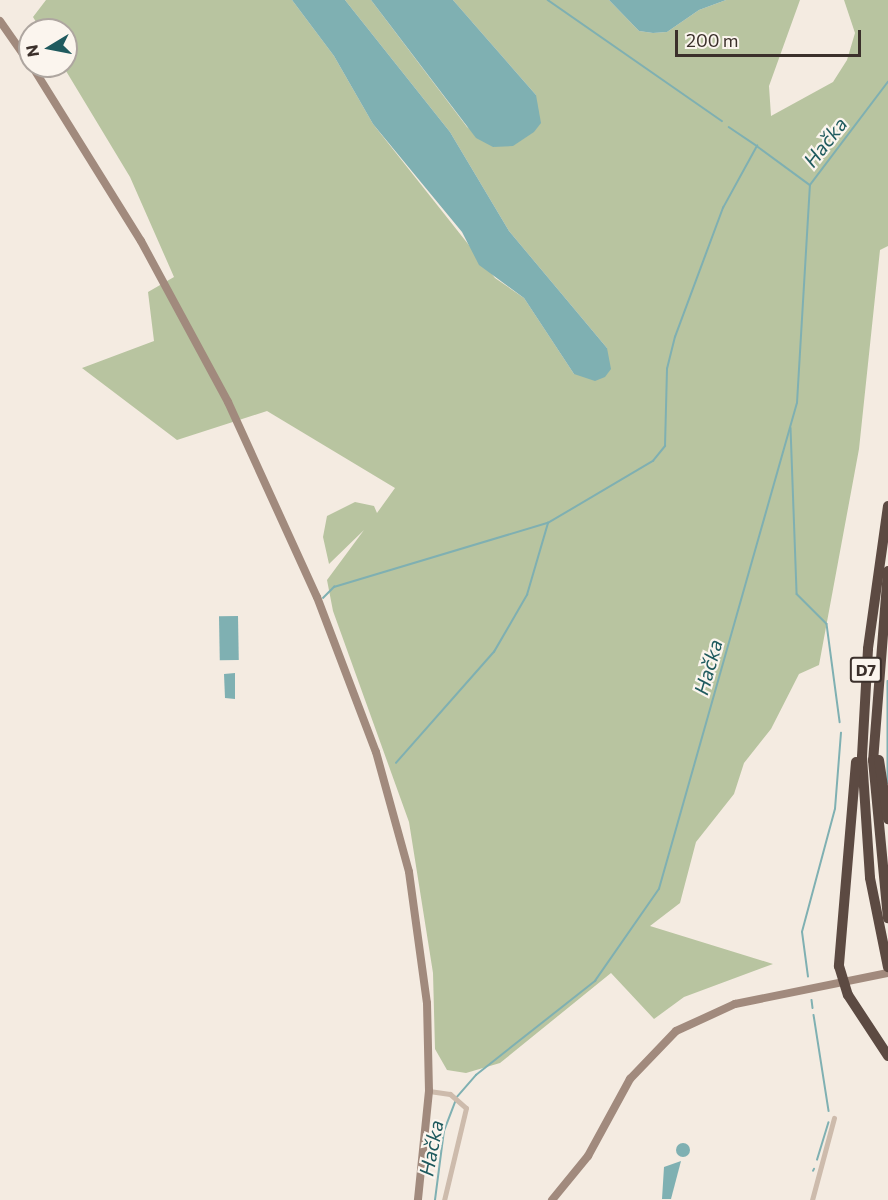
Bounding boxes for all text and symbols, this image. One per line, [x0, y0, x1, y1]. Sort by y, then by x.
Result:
north arrow [18, 18, 78, 78]
scale bar [678, 18, 864, 56]
text: 200 m [686, 29, 739, 51]
text: N [21, 43, 42, 58]
water label: Hačka [798, 112, 852, 172]
water label: Hačka [689, 636, 727, 698]
road number: D7 [850, 657, 882, 683]
water label: Hačka [414, 1118, 448, 1178]

